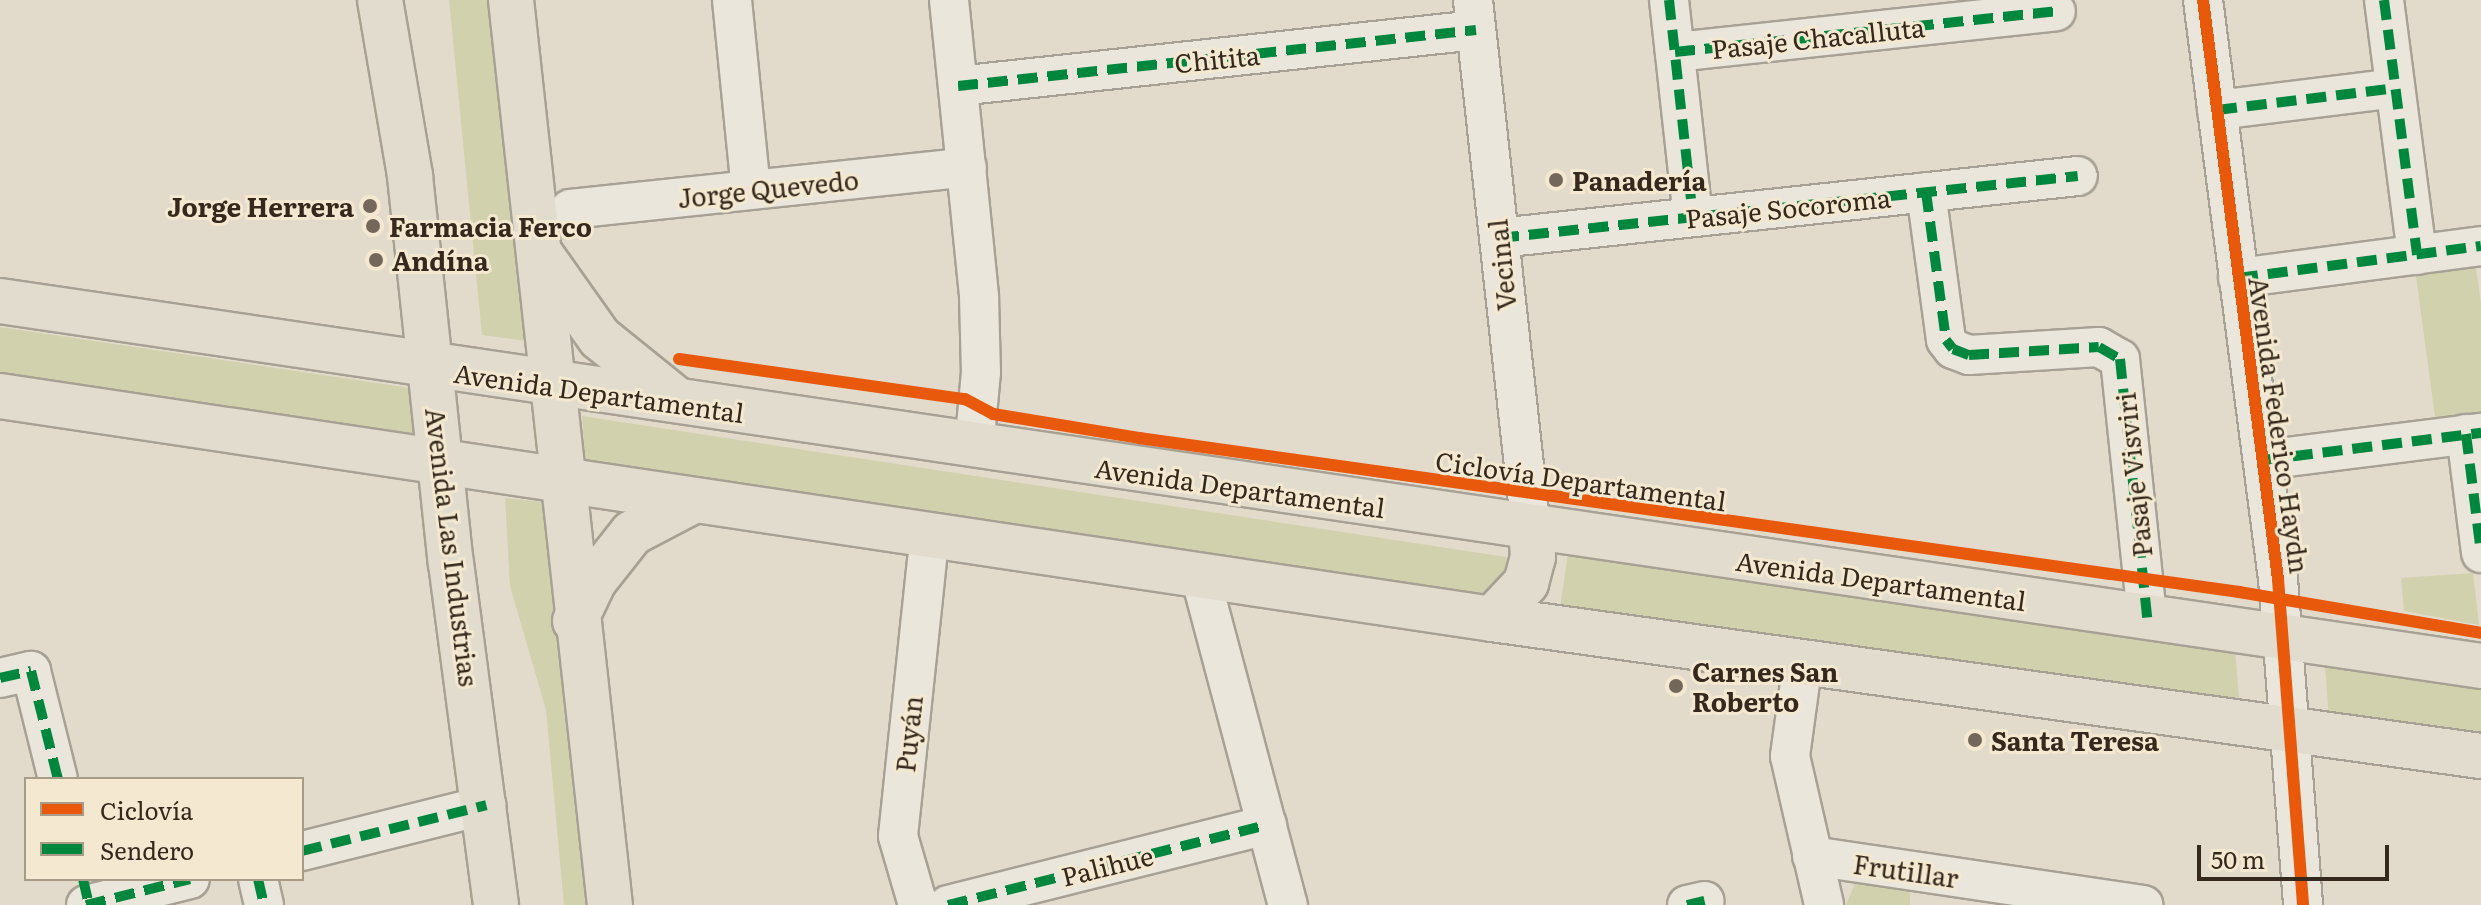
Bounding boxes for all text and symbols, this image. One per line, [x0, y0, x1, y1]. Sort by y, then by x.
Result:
street label: Pasaje Chacalluta [1710, 10, 1926, 64]
street label: Chitita [1173, 38, 1261, 78]
street label: Jorge Quevedo [676, 163, 860, 213]
place label: Panadería [1572, 164, 1707, 196]
marker: Panadería [1547, 171, 1565, 189]
street label: Pasaje Socoroma [1684, 181, 1892, 233]
place label: Jorge Herrera [167, 190, 354, 222]
marker: Jorge Herrera [361, 197, 379, 215]
place label: Farmacia Ferco [389, 210, 592, 242]
marker: Farmacia Ferco [364, 217, 382, 235]
street label: Vecinal [1481, 218, 1521, 312]
place label: Andína [392, 244, 489, 276]
marker: Andína [367, 251, 385, 269]
street label: Avenida Federico Haydn [2244, 275, 2316, 575]
street label: Avenida Departamental [452, 356, 746, 428]
street label: Pasaje Visviri [2109, 391, 2157, 559]
street label: Avenida Las Industrias [420, 406, 486, 688]
street label: Ciclovía Departamental [1434, 444, 1728, 516]
street label: Avenida Departamental [1093, 451, 1387, 523]
street label: Avenida Departamental [1734, 544, 2028, 616]
place label: Carnes San Roberto [1692, 655, 1838, 716]
marker: Carnes San Roberto [1667, 677, 1685, 695]
street label: Puyán [888, 694, 928, 774]
place label: Santa Teresa [1991, 724, 2159, 756]
marker: Santa Teresa [1966, 731, 1984, 749]
legend [24, 777, 304, 881]
text: Ciclovía [100, 792, 193, 827]
scale bar [2201, 829, 2393, 879]
text: Sendero [100, 832, 194, 867]
street label: Palihue [1058, 839, 1156, 891]
text: 50 m [2211, 841, 2265, 876]
street label: Frutillar [1851, 847, 1961, 893]

